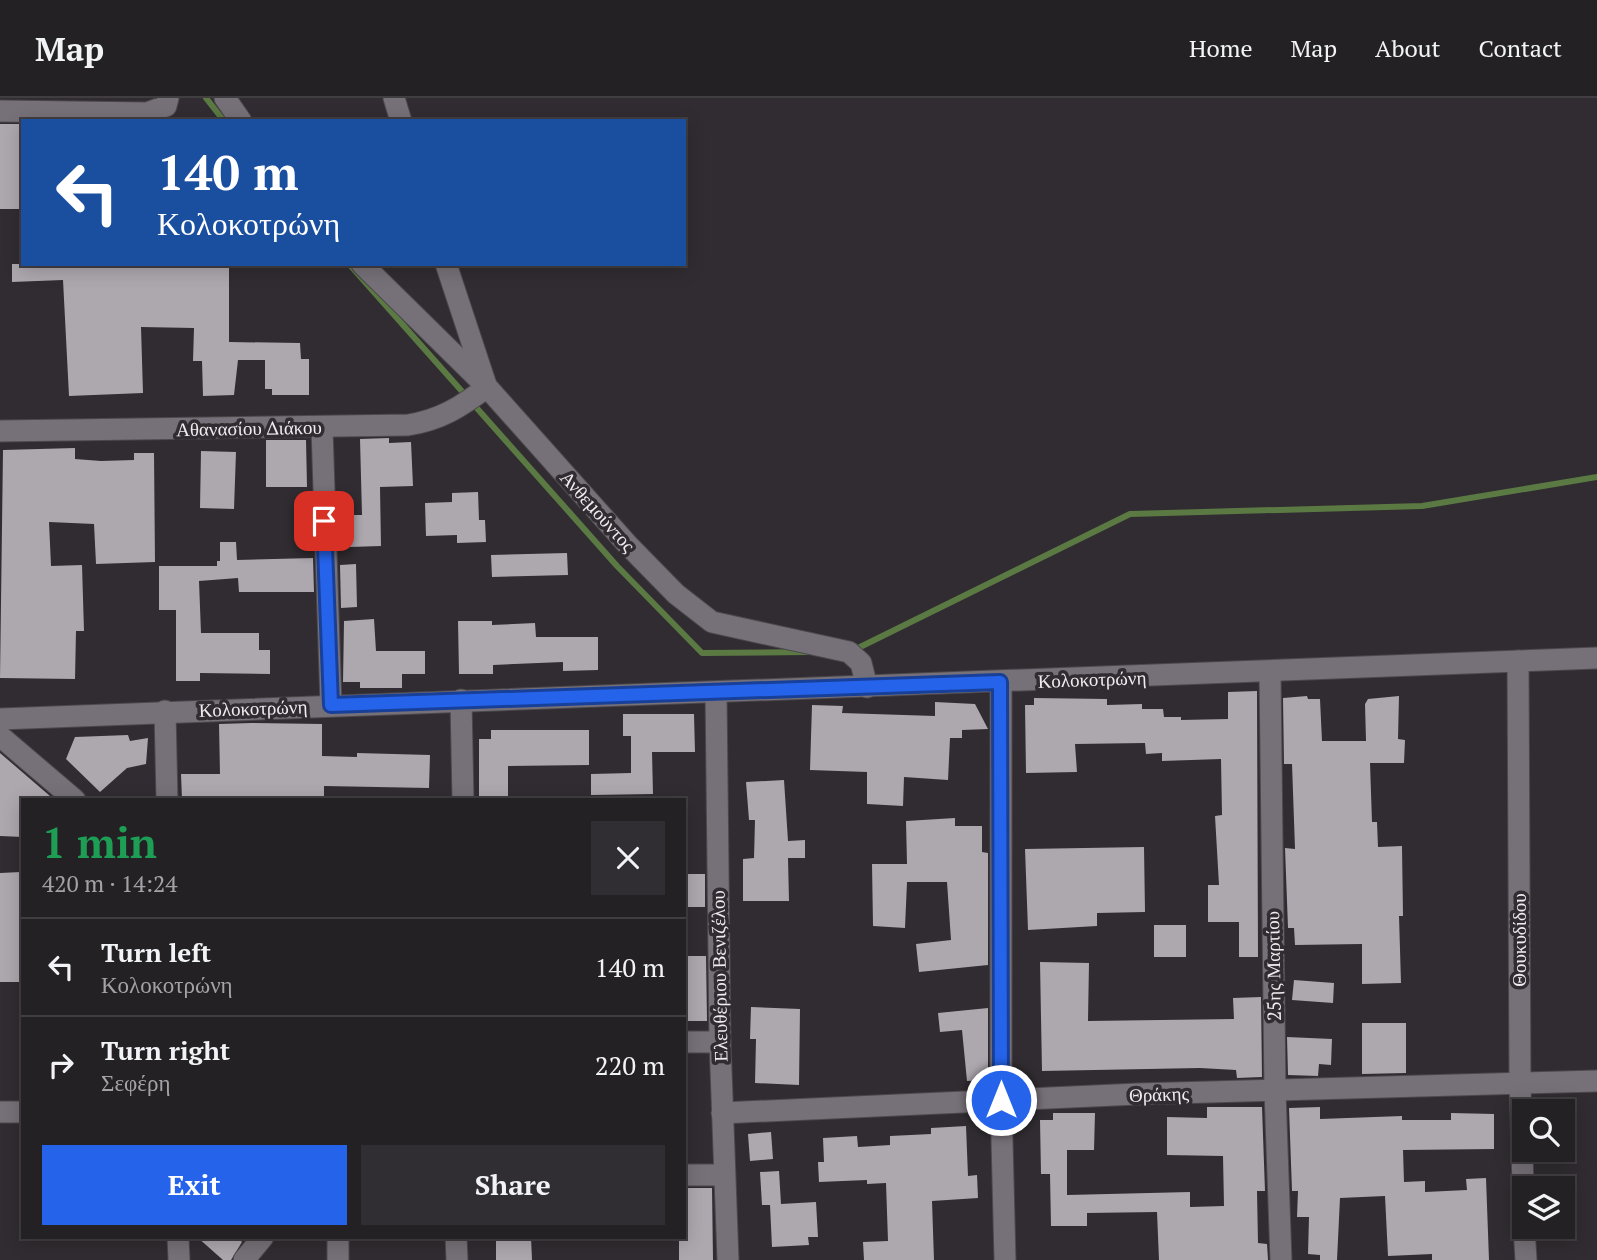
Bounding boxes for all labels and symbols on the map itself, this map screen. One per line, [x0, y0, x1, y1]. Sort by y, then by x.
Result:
street label: Αθανασίου Διάκου [176, 414, 322, 441]
street label: Ανθεμούντος [555, 465, 642, 557]
pin [294, 491, 354, 551]
street label: Κολοκοτρώνη [1037, 664, 1147, 693]
street label: Κολοκοτρώνη [198, 693, 308, 722]
street label: Ελευθέριου Βενιζέλου [705, 890, 732, 1062]
street label: Θουκυδίδου [1506, 893, 1531, 987]
street label: 25ης Μαρτίου [1259, 911, 1286, 1021]
position arrow [964, 1063, 1038, 1137]
street label: Θράκης [1128, 1080, 1190, 1107]

